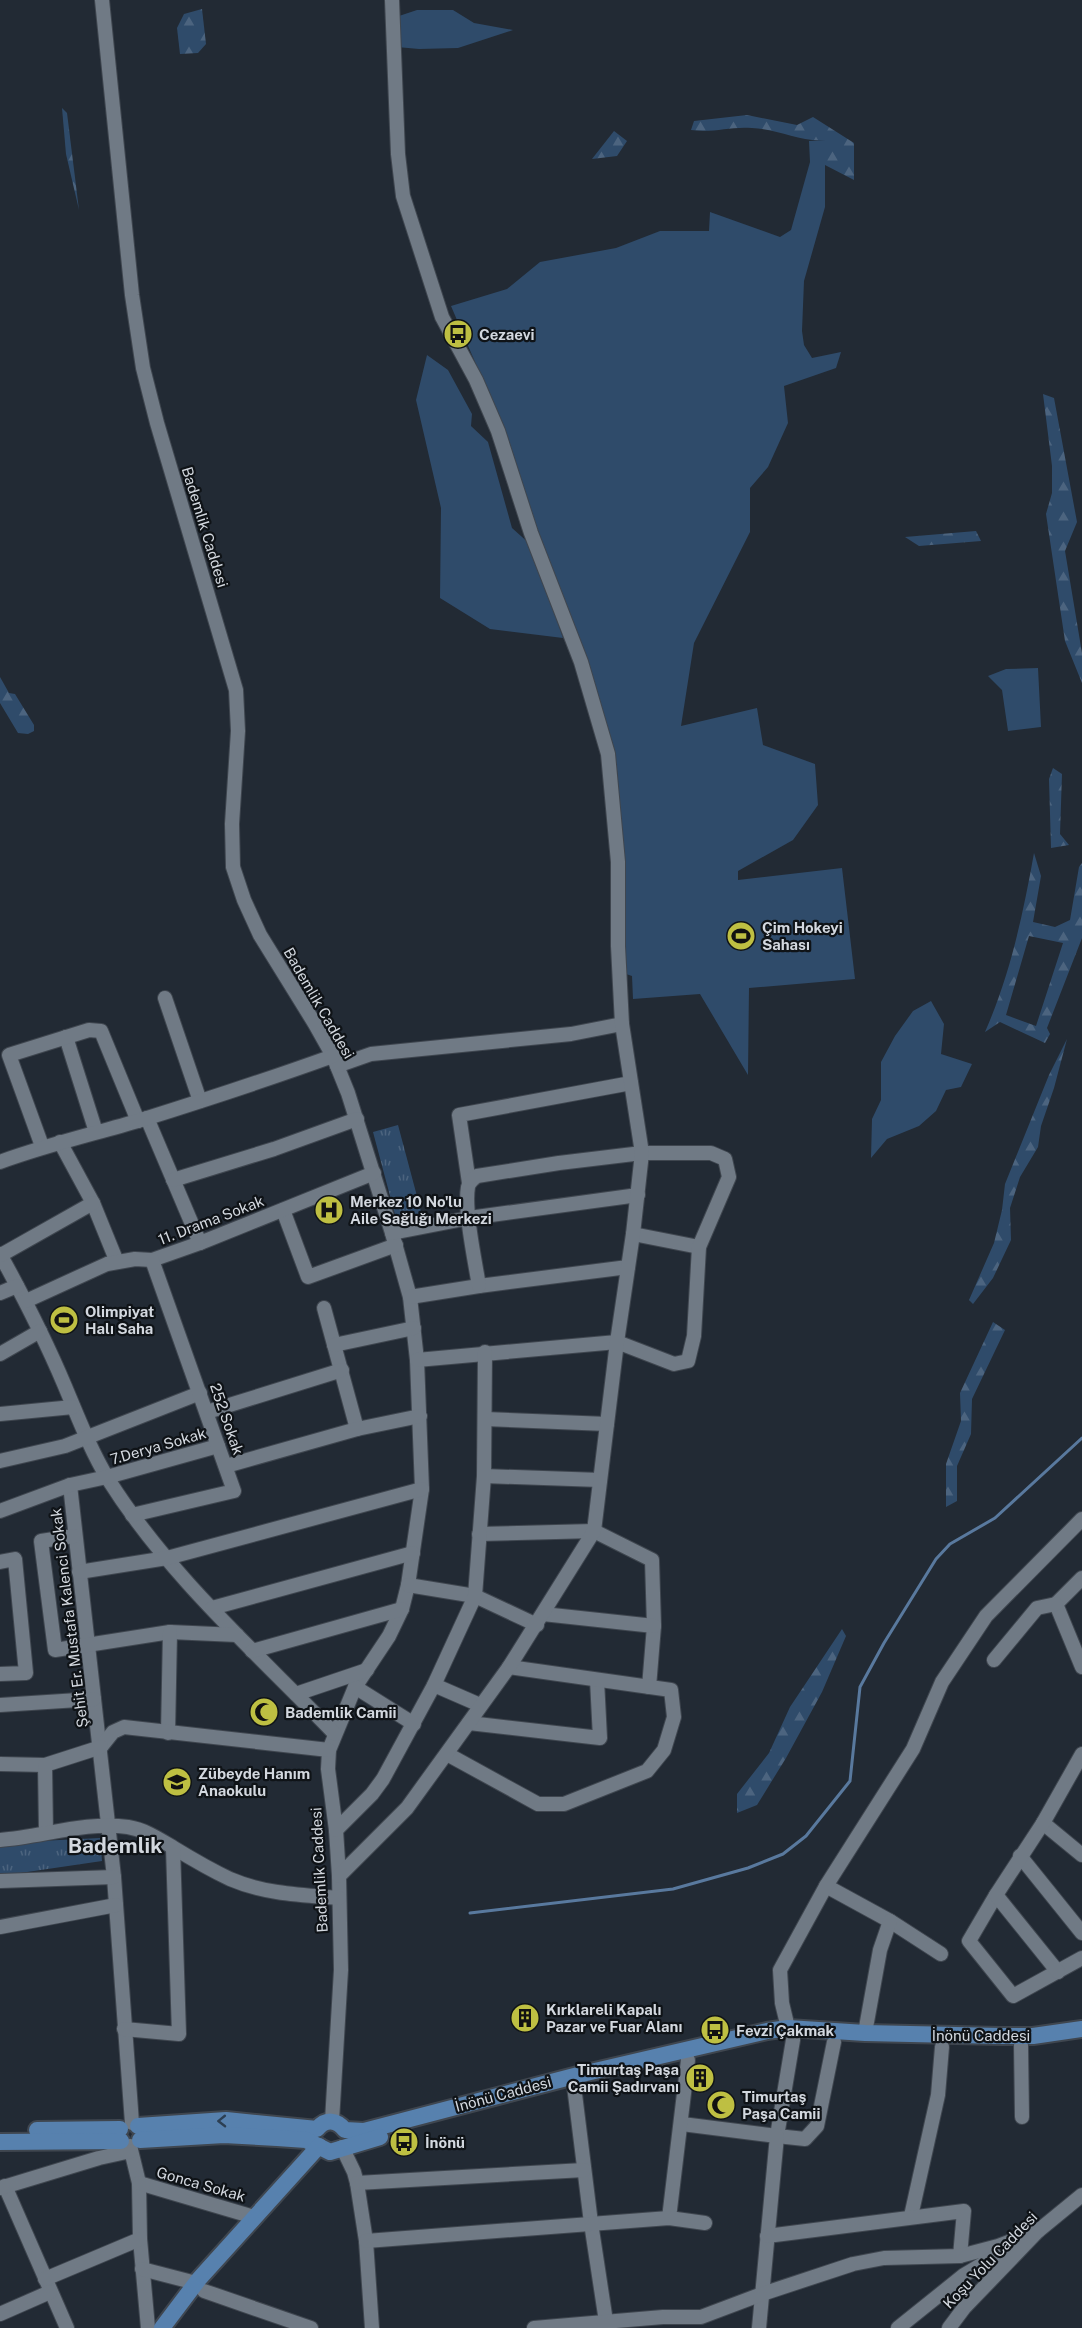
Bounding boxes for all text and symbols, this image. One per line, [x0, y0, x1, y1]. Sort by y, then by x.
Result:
bus stop icon: Cezaevi [442, 318, 474, 350]
place label: Cezaevi [479, 326, 535, 343]
street label: Bademlik Caddesi [179, 465, 231, 589]
place label: Çim Hokeyi Sahası [762, 919, 843, 953]
sports icon: Çim Hokeyi Sahası [725, 920, 757, 952]
street label: Bademlik Caddesi [280, 944, 358, 1062]
street label: 11. Drama Sokak [156, 1192, 266, 1248]
place label: Merkez 10 No'lu Aile Sağlığı Merkezi [350, 1193, 492, 1227]
hospital icon: Merkez 10 No'lu Aile Sağlığı Merkezi [313, 1194, 345, 1226]
place label: Olimpiyat Halı Saha [85, 1303, 154, 1337]
sports icon: Olimpiyat Halı Saha [48, 1304, 80, 1336]
street label: 252 Sokak [207, 1381, 247, 1457]
street label: 7.Derya Sokak [108, 1424, 208, 1468]
street label: Şehit Er. Mustafa Kalenci Sokak [47, 1507, 91, 1729]
mosque icon: Bademlik Camii [248, 1696, 280, 1728]
place label: Bademlik Camii [285, 1704, 397, 1721]
place label: Zübeyde Hanım Anaokulu [198, 1765, 310, 1799]
school or university icon: Zübeyde Hanım Anaokulu [161, 1766, 193, 1798]
street label: Bademlik Caddesi [307, 1807, 331, 1933]
district label: Bademlik [68, 1833, 162, 1858]
place label: Kırklareli Kapalı Pazar ve Fuar Alanı [546, 2001, 682, 2035]
building icon: Kırklareli Kapalı Pazar ve Fuar Alanı [509, 2002, 541, 2034]
bus stop icon: Fevzi Çakmak [699, 2014, 731, 2046]
place label: Fevzi Çakmak [736, 2022, 835, 2039]
street label: İnönü Caddesi [932, 2026, 1030, 2044]
place label: Timurtaş Paşa Camii Şadırvanı [568, 2061, 679, 2095]
building icon: Timurtaş Paşa Camii Şadırvanı [684, 2062, 716, 2094]
street label: İnönü Caddesi [453, 2072, 553, 2115]
place label: Timurtaş Paşa Camii [742, 2088, 820, 2122]
mosque icon: Timurtaş Paşa Camii [705, 2089, 737, 2121]
one-way arrow [217, 2115, 226, 2128]
bus stop icon: İnönü [388, 2126, 420, 2158]
place label: İnönü [425, 2134, 465, 2151]
street label: Gonca Sokak [155, 2163, 247, 2205]
street label: Koşu Yolu Caddesi [940, 2208, 1040, 2312]

